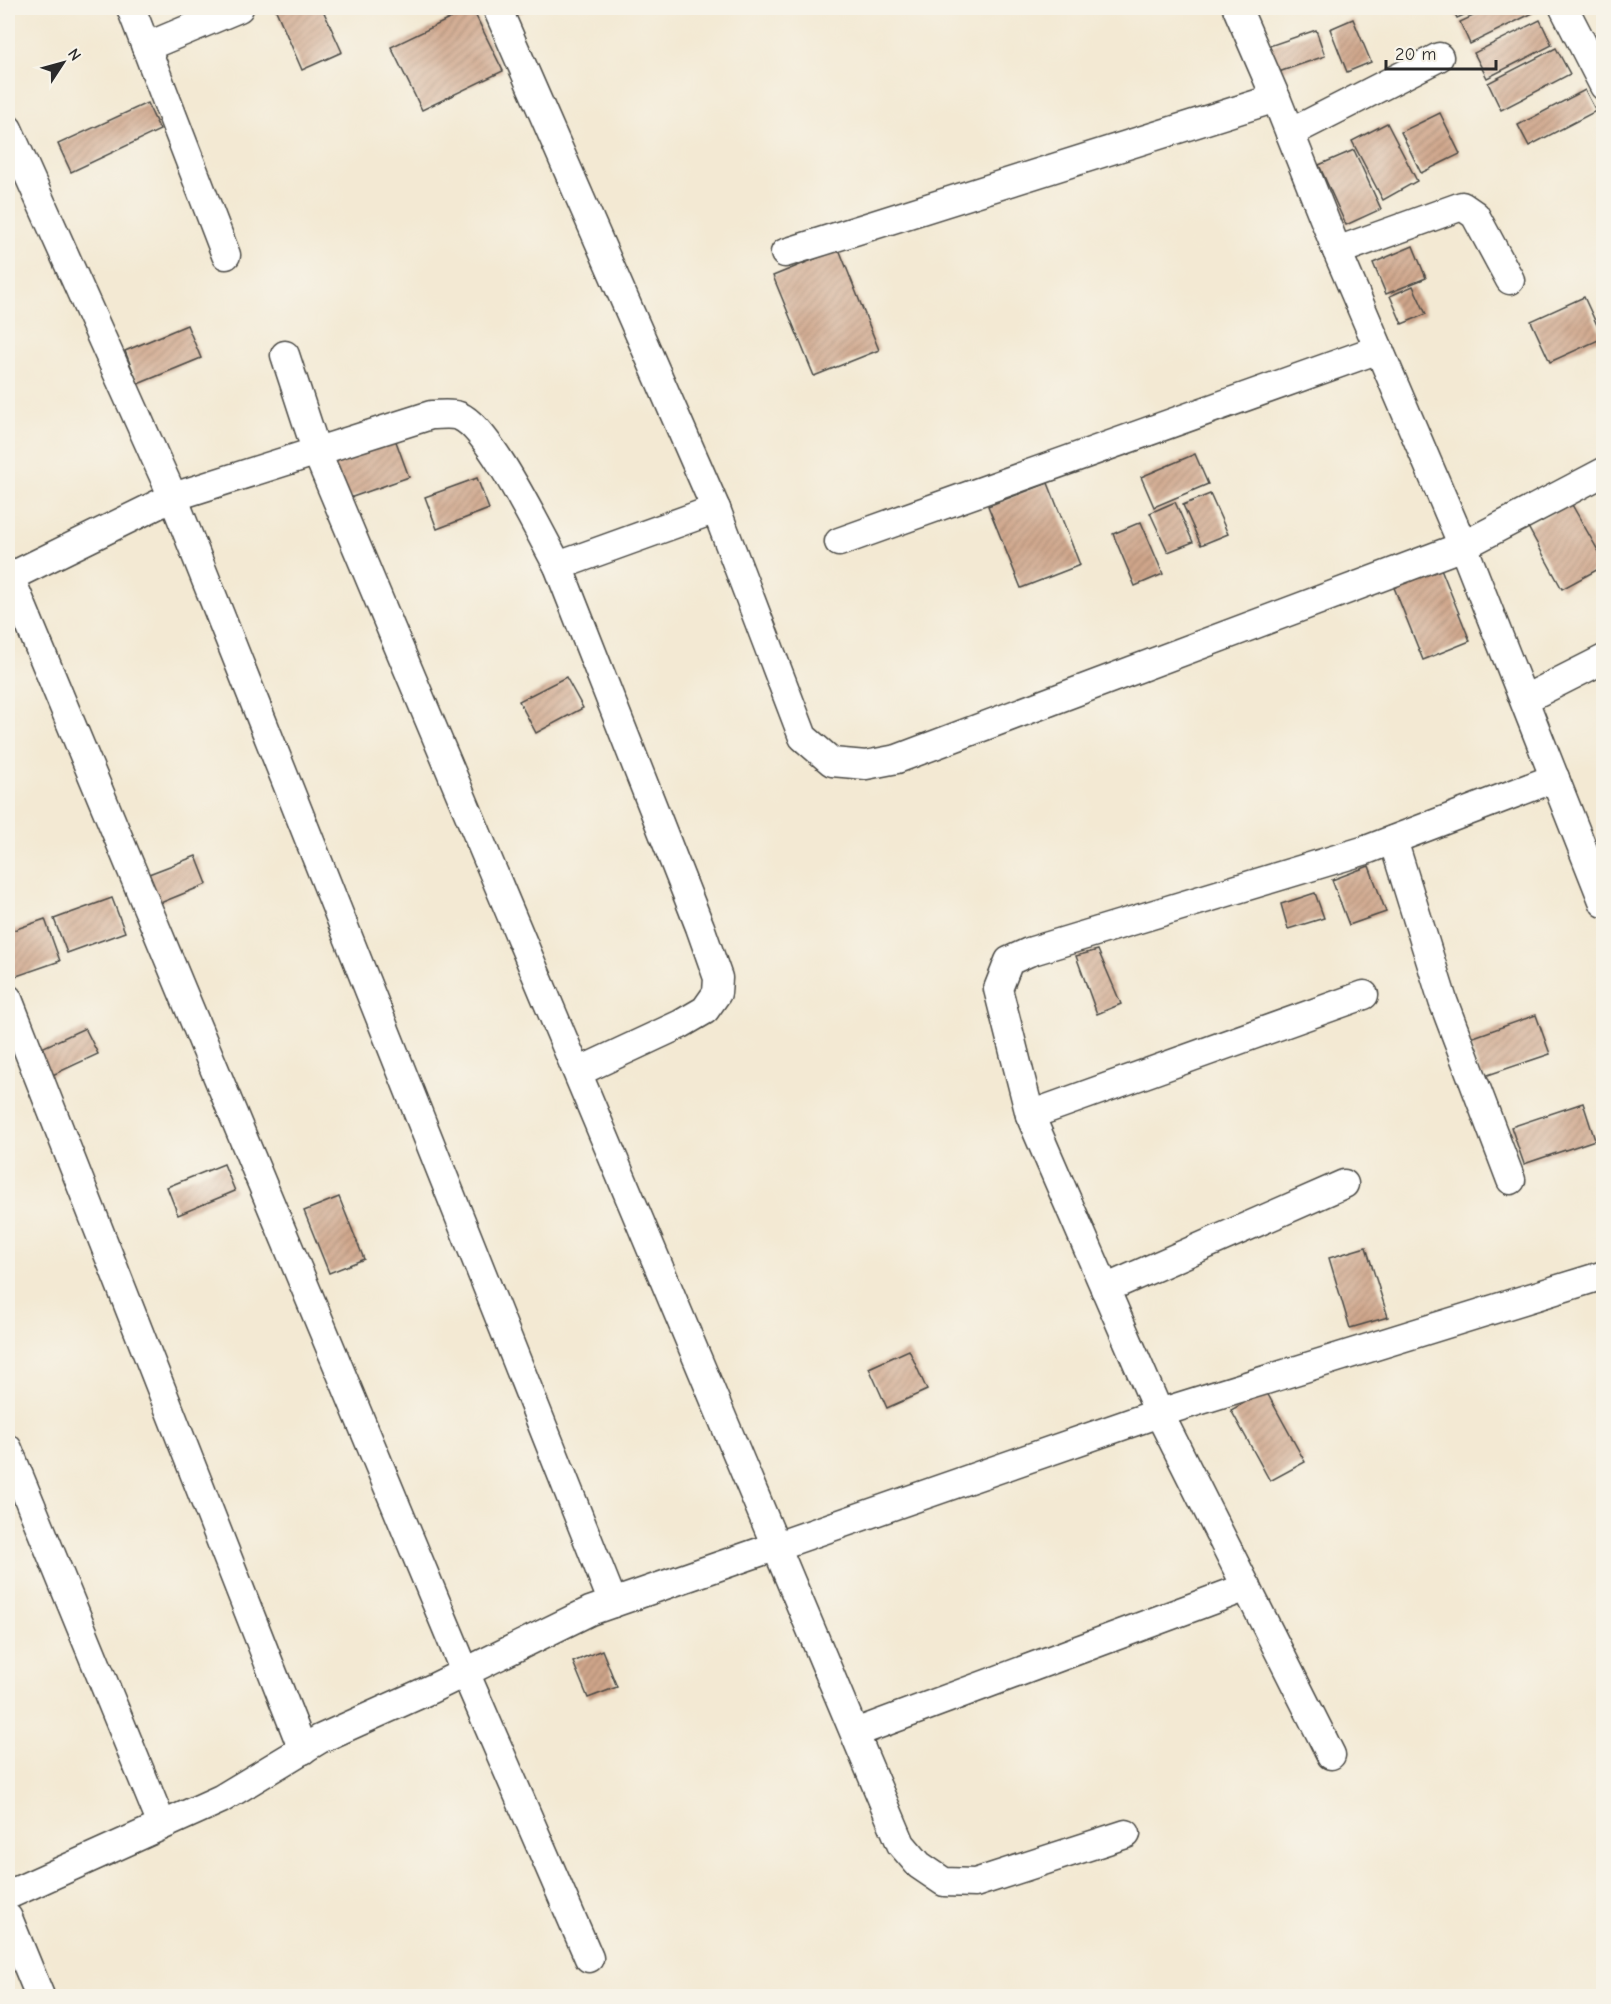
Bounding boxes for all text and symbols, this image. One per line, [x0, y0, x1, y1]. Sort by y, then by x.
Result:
north arrow [33, 33, 93, 93]
scale bar [1386, 33, 1496, 71]
text: 20 m [1395, 44, 1436, 65]
text: N [64, 45, 85, 64]

